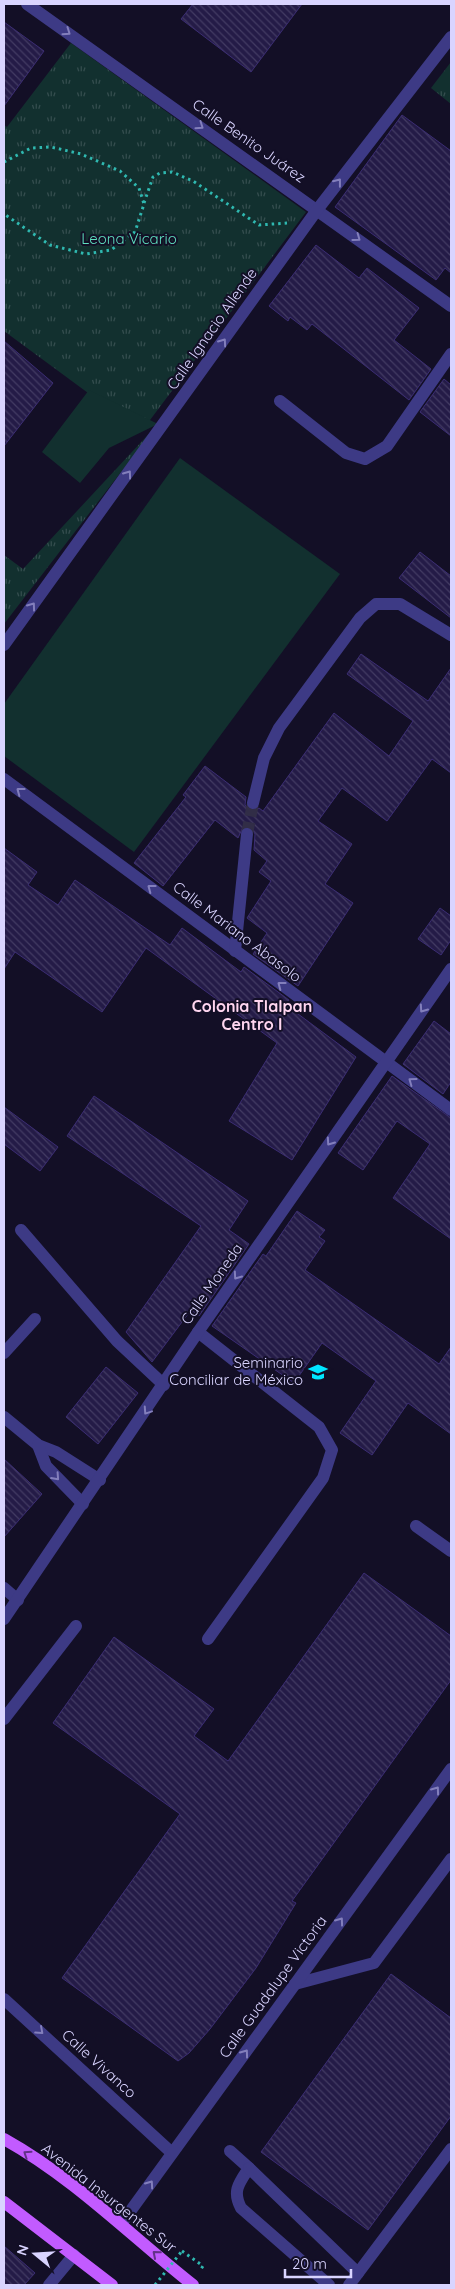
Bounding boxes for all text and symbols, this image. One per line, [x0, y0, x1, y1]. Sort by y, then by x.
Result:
one-way arrow [61, 26, 71, 35]
street label: Calle Benito Juárez [189, 94, 310, 187]
one-way arrow [194, 120, 204, 129]
one-way arrow [333, 179, 341, 188]
park label: Leona Vicario [81, 229, 177, 248]
one-way arrow [351, 232, 361, 241]
street label: Calle Ignacio Allende [162, 264, 261, 393]
one-way arrow [217, 338, 226, 348]
one-way arrow [122, 470, 131, 480]
one-way arrow [26, 602, 36, 611]
one-way arrow [17, 789, 26, 797]
street label: Calle Mariano Abasolo [169, 877, 305, 986]
one-way arrow [147, 885, 157, 894]
one-way arrow [277, 982, 287, 991]
district label: Colonia Tlalpan Centro I [192, 996, 312, 1034]
one-way arrow [420, 1003, 429, 1013]
one-way arrow [409, 1079, 418, 1087]
one-way arrow [327, 1136, 336, 1146]
street label: Calle Moneda [177, 1239, 247, 1328]
one-way arrow [234, 1270, 243, 1280]
place label: Seminario Conciliar de México [169, 1353, 303, 1389]
school or university icon: Seminario Conciliar de México [307, 1361, 329, 1383]
one-way arrow [144, 1405, 153, 1414]
one-way arrow [50, 1472, 59, 1481]
one-way arrow [430, 1786, 439, 1796]
street label: Calle Guadalupe Victoria [215, 1912, 331, 2062]
one-way arrow [334, 1917, 343, 1927]
street label: Calle Vivanco [58, 2025, 141, 2102]
one-way arrow [34, 2026, 43, 2035]
one-way arrow [239, 2050, 247, 2059]
street label: Avenida Insurgentes Sur [38, 2139, 181, 2257]
one-way arrow [24, 2151, 33, 2160]
one-way arrow [143, 2181, 153, 2190]
north arrow [10, 2229, 60, 2279]
text: N [12, 2242, 33, 2258]
scale bar [285, 2246, 351, 2278]
one-way arrow [152, 2250, 161, 2259]
text: 20 m [292, 2254, 327, 2273]

